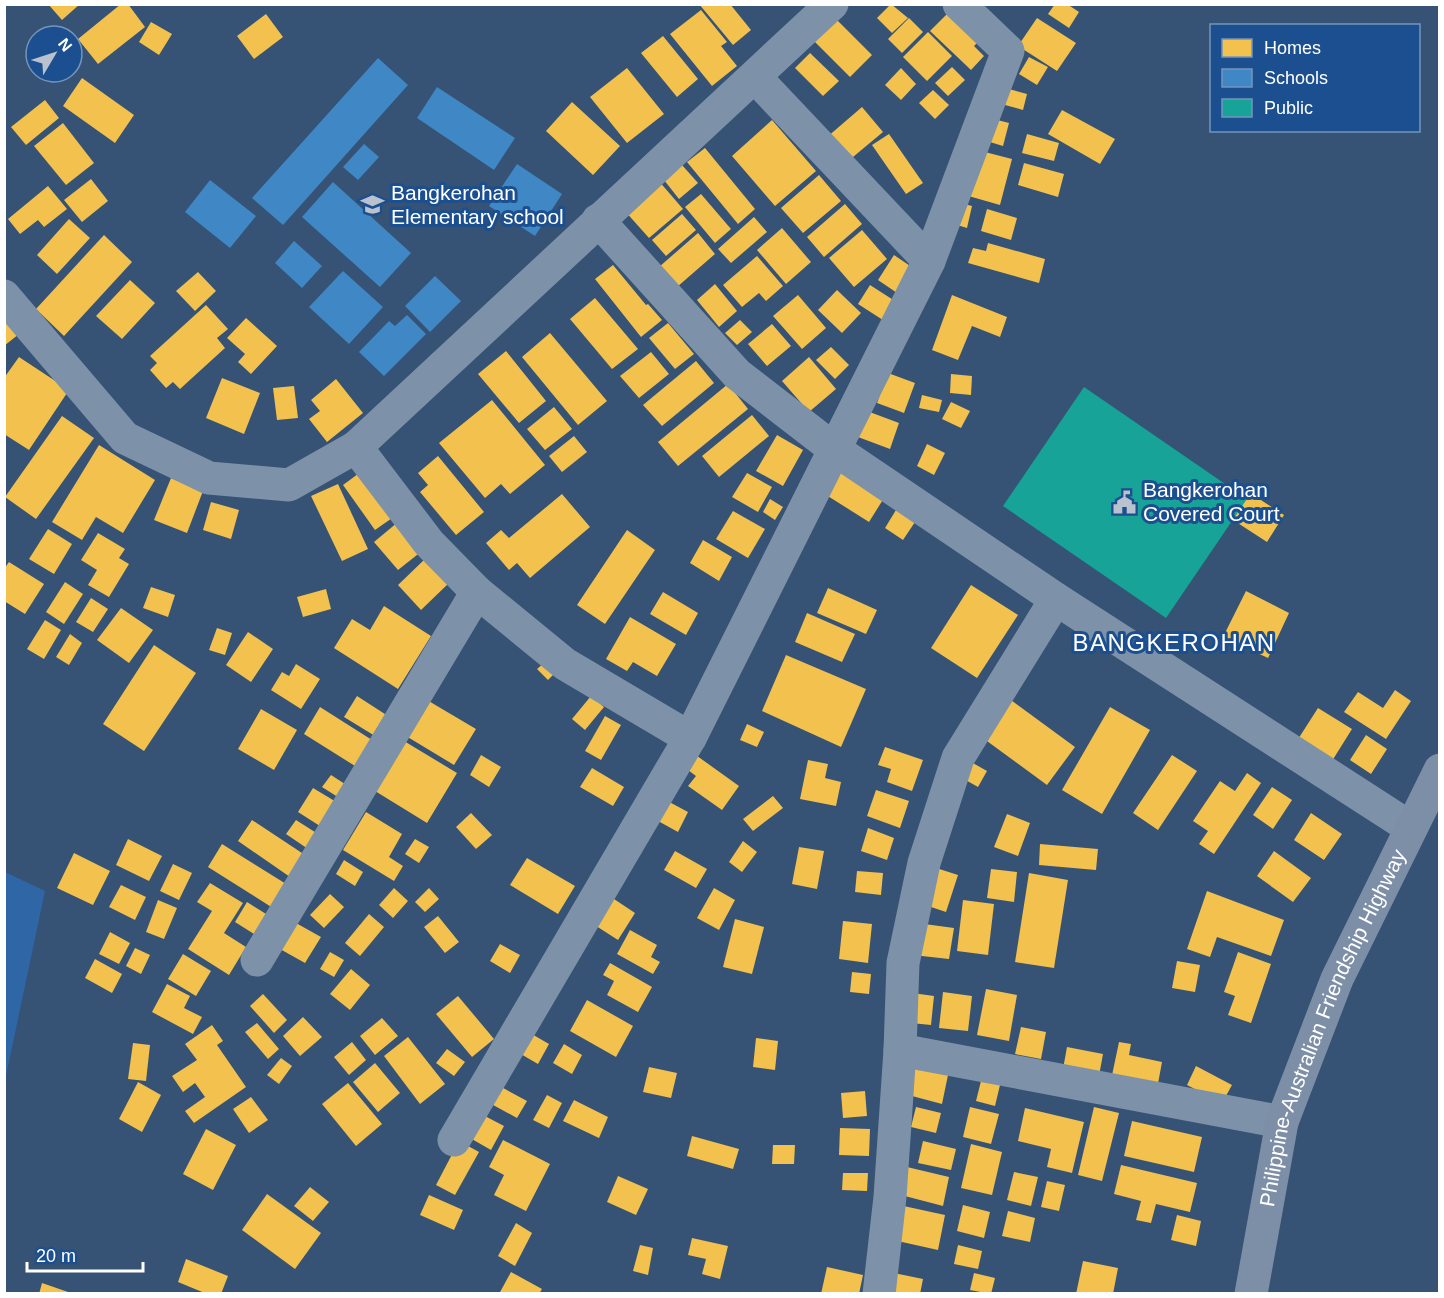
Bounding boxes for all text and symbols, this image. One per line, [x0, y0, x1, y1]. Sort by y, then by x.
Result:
north arrow [24, 24, 84, 84]
legend [1210, 24, 1420, 132]
text: N [55, 35, 76, 55]
text: Homes [1264, 38, 1321, 58]
text: Schools [1264, 68, 1328, 88]
text: Public [1264, 98, 1313, 118]
place label: Bangkerohan Elementary school [391, 181, 564, 228]
school or university icon: Bangkerohan Elementary school [360, 192, 386, 218]
place label: Bangkerohan Covered Court [1143, 478, 1280, 525]
public building icon: Bangkerohan Covered Court [1112, 489, 1138, 515]
district label: BANGKEROHAN [1072, 629, 1276, 656]
street label: Philippine-Australian Friendship Highway [1255, 845, 1410, 1208]
scale bar [27, 1235, 142, 1273]
text: 20 m [36, 1246, 76, 1266]

